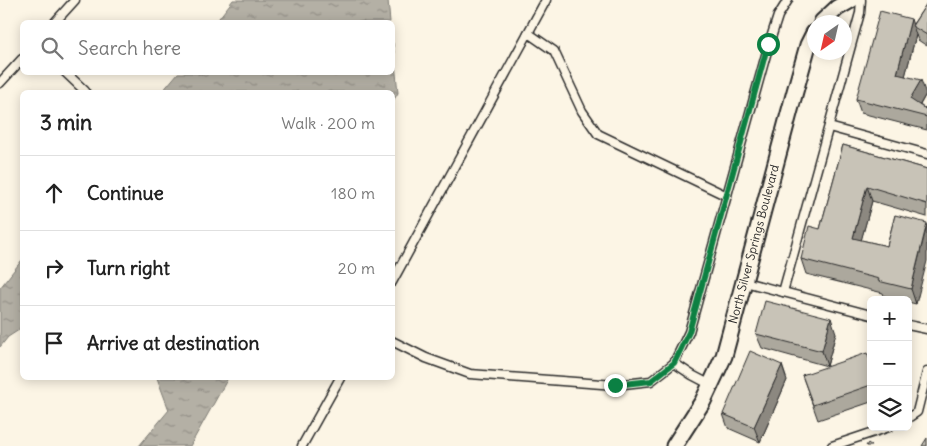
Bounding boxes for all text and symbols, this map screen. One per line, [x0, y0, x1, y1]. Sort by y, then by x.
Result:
north arrow [807, 15, 852, 60]
search box [20, 20, 395, 75]
route start [757, 33, 780, 56]
icon: search [38, 34, 66, 62]
text: Search here [78, 36, 181, 60]
text: 3 min [40, 109, 92, 136]
text: Walk · 200 m [281, 113, 375, 133]
street label: North Silver Springs Boulevard [725, 163, 782, 325]
icon: ahead [40, 179, 68, 207]
text: Continue [87, 181, 164, 205]
text: 180 m [331, 183, 375, 203]
icon: right [40, 254, 68, 282]
text: Turn right [87, 256, 170, 280]
text: 20 m [338, 258, 375, 278]
map controls [867, 296, 912, 431]
button: + [867, 296, 912, 341]
icon: arrive [40, 329, 68, 357]
text: Arrive at destination [87, 331, 260, 355]
button: − [867, 341, 912, 386]
route end [604, 374, 627, 397]
button: layers [867, 386, 912, 431]

